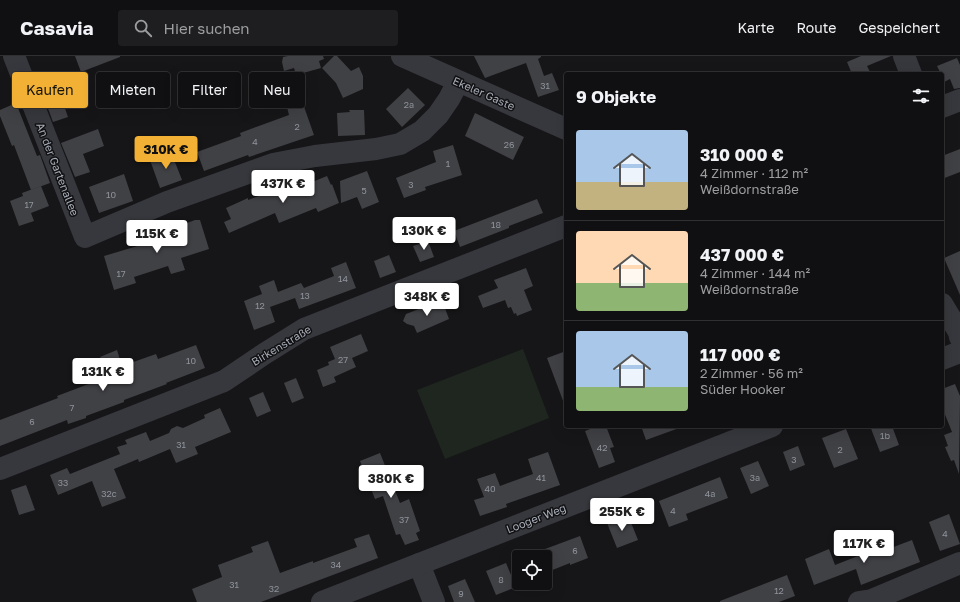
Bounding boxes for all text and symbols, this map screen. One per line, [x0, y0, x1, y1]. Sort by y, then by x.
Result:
search box [118, 10, 398, 46]
text: Casavia [20, 16, 94, 39]
icon: search [132, 17, 154, 39]
text: Hier suchen [164, 19, 250, 37]
text: Karte [738, 19, 774, 36]
text: Route [796, 19, 836, 36]
text: Gespeichert [858, 19, 940, 36]
chip: Kaufen [12, 72, 88, 108]
chip: Mieten [96, 72, 170, 108]
chip: Filter [178, 72, 241, 108]
chip: Neu [249, 72, 305, 108]
street label: Ekeler Gaste [451, 74, 517, 112]
house number: 31 [540, 80, 550, 91]
icon: filters [910, 85, 932, 107]
text: 9 Objekte [576, 86, 656, 107]
house number: 2a [404, 99, 414, 110]
street label: An der Gartenallee [34, 120, 82, 218]
house number: 2 [294, 121, 300, 132]
pin: 310K € [133, 136, 199, 170]
house number: 4 [252, 136, 258, 147]
house number: 26 [504, 139, 514, 150]
text: 310K € [144, 141, 188, 157]
text: 310 000 € [700, 144, 784, 165]
icon: home [608, 146, 656, 194]
house number: 1 [446, 158, 451, 169]
text: 4 Zimmer · 112 m² [700, 165, 808, 181]
pin: 437K € [250, 170, 316, 204]
text: 437K € [261, 175, 305, 191]
house number: 3 [408, 179, 414, 190]
text: Weißdornstraße [700, 181, 799, 197]
house number: 5 [361, 185, 367, 196]
house number: 10 [106, 189, 116, 200]
house number: 17 [24, 199, 34, 210]
pin: 130K € [391, 217, 457, 251]
house number: 18 [491, 219, 501, 230]
pin: 115K € [124, 220, 190, 254]
text: 130K € [402, 222, 446, 238]
text: 115K € [135, 225, 179, 241]
text: 437 000 € [700, 244, 784, 265]
icon: home [608, 247, 656, 295]
text: 4 Zimmer · 144 m² [700, 265, 810, 281]
house number: 17 [116, 268, 126, 279]
house number: 14 [338, 273, 348, 284]
text: Weißdornstraße [700, 281, 799, 297]
pin: 348K € [394, 283, 460, 317]
text: 348K € [404, 288, 450, 304]
house number: 13 [300, 290, 310, 301]
house number: 12 [255, 300, 265, 311]
street label: Birkenstraße [249, 322, 313, 368]
text: 117 000 € [700, 344, 780, 365]
icon: home [608, 347, 656, 395]
house number: 27 [338, 354, 348, 365]
house number: 10 [186, 355, 196, 366]
pin: 131K € [70, 358, 136, 392]
text: 131K € [81, 363, 125, 379]
text: 2 Zimmer · 56 m² [700, 365, 803, 381]
text: Süder Hooker [700, 381, 785, 397]
house number: 7 [70, 402, 75, 413]
house number: 6 [29, 416, 35, 427]
house number: 1b [880, 430, 890, 441]
house number: 31 [176, 439, 186, 450]
house number: 42 [597, 442, 607, 453]
house number: 2 [837, 444, 843, 455]
house number: 3 [791, 454, 797, 465]
pin: 380K € [358, 465, 424, 499]
text: 380K € [368, 470, 414, 486]
house number: 41 [536, 472, 547, 483]
house number: 3a [750, 472, 760, 483]
house number: 33 [58, 477, 68, 488]
house number: 40 [484, 483, 496, 494]
house number: 32c [101, 488, 117, 499]
house number: 4a [705, 488, 715, 499]
pin: 255K € [589, 498, 655, 532]
street label: Looger Weg [504, 501, 568, 535]
text: 255K € [599, 503, 645, 519]
house number: 4 [670, 505, 676, 516]
house number: 37 [399, 514, 409, 525]
house number: 4 [942, 528, 948, 539]
pin: 117K € [831, 530, 897, 564]
text: 117K € [843, 535, 885, 551]
house number: 6 [572, 545, 578, 556]
map controls [512, 550, 552, 590]
button: locate [512, 550, 552, 590]
house number: 34 [331, 559, 342, 570]
house number: 8 [498, 574, 504, 585]
house number: 31 [229, 579, 239, 590]
house number: 32 [269, 583, 279, 594]
house number: 12 [774, 585, 784, 596]
house number: 9 [458, 588, 464, 599]

